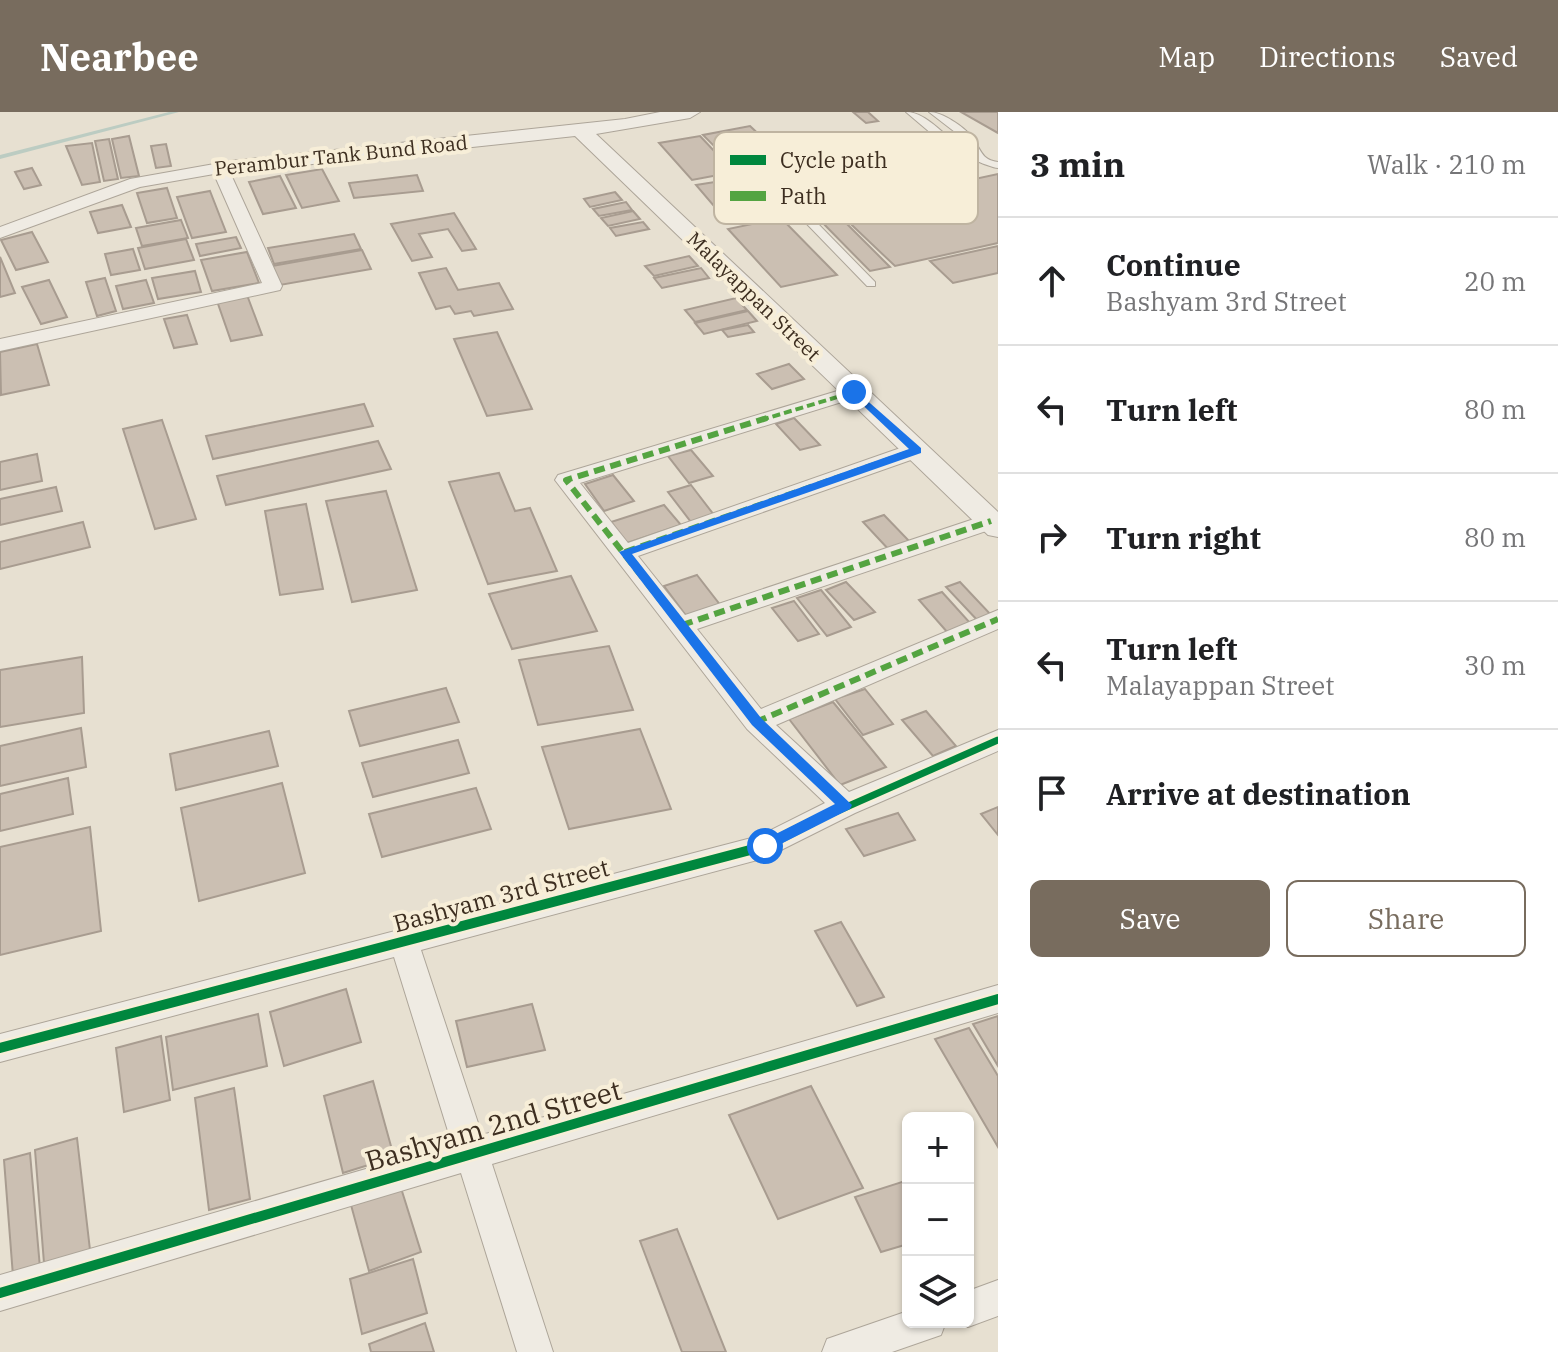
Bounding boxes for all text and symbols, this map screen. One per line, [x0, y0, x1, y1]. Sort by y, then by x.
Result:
text: Nearbee [40, 32, 199, 81]
text: Map [1158, 38, 1215, 75]
text: Directions [1259, 38, 1396, 75]
text: Saved [1440, 38, 1518, 75]
street label: Perambur Tank Bund Road [213, 128, 469, 182]
legend [714, 132, 978, 224]
text: 3 min [1030, 142, 1125, 186]
text: Cycle path [780, 145, 888, 174]
text: Walk · 210 m [1367, 147, 1526, 181]
text: Path [780, 181, 827, 210]
street label: Malayappan Street [681, 225, 827, 367]
text: Continue [1106, 245, 1241, 284]
icon: ahead [1030, 259, 1074, 303]
text: 20 m [1464, 264, 1526, 298]
text: Bashyam 3rd Street [1106, 284, 1347, 318]
route end [836, 374, 872, 410]
icon: left [1030, 387, 1074, 431]
text: Turn left [1106, 390, 1238, 429]
text: 80 m [1464, 392, 1526, 426]
icon: right [1030, 515, 1074, 559]
text: Turn right [1106, 518, 1261, 557]
text: 80 m [1464, 520, 1526, 554]
text: Turn left [1106, 629, 1238, 668]
icon: left [1030, 643, 1074, 687]
text: 30 m [1464, 648, 1526, 682]
text: Malayappan Street [1106, 668, 1334, 702]
icon: arrive [1030, 771, 1074, 815]
text: Arrive at destination [1106, 774, 1411, 813]
route start [747, 828, 783, 864]
street label: Bashyam 3rd Street [390, 851, 612, 939]
button: Save [1030, 880, 1270, 957]
button: Share [1286, 880, 1526, 957]
street label: Bashyam 2nd Street [361, 1071, 625, 1179]
map controls [902, 1112, 974, 1328]
button: + [902, 1112, 974, 1184]
button: − [902, 1184, 974, 1256]
button: layers [902, 1256, 974, 1328]

